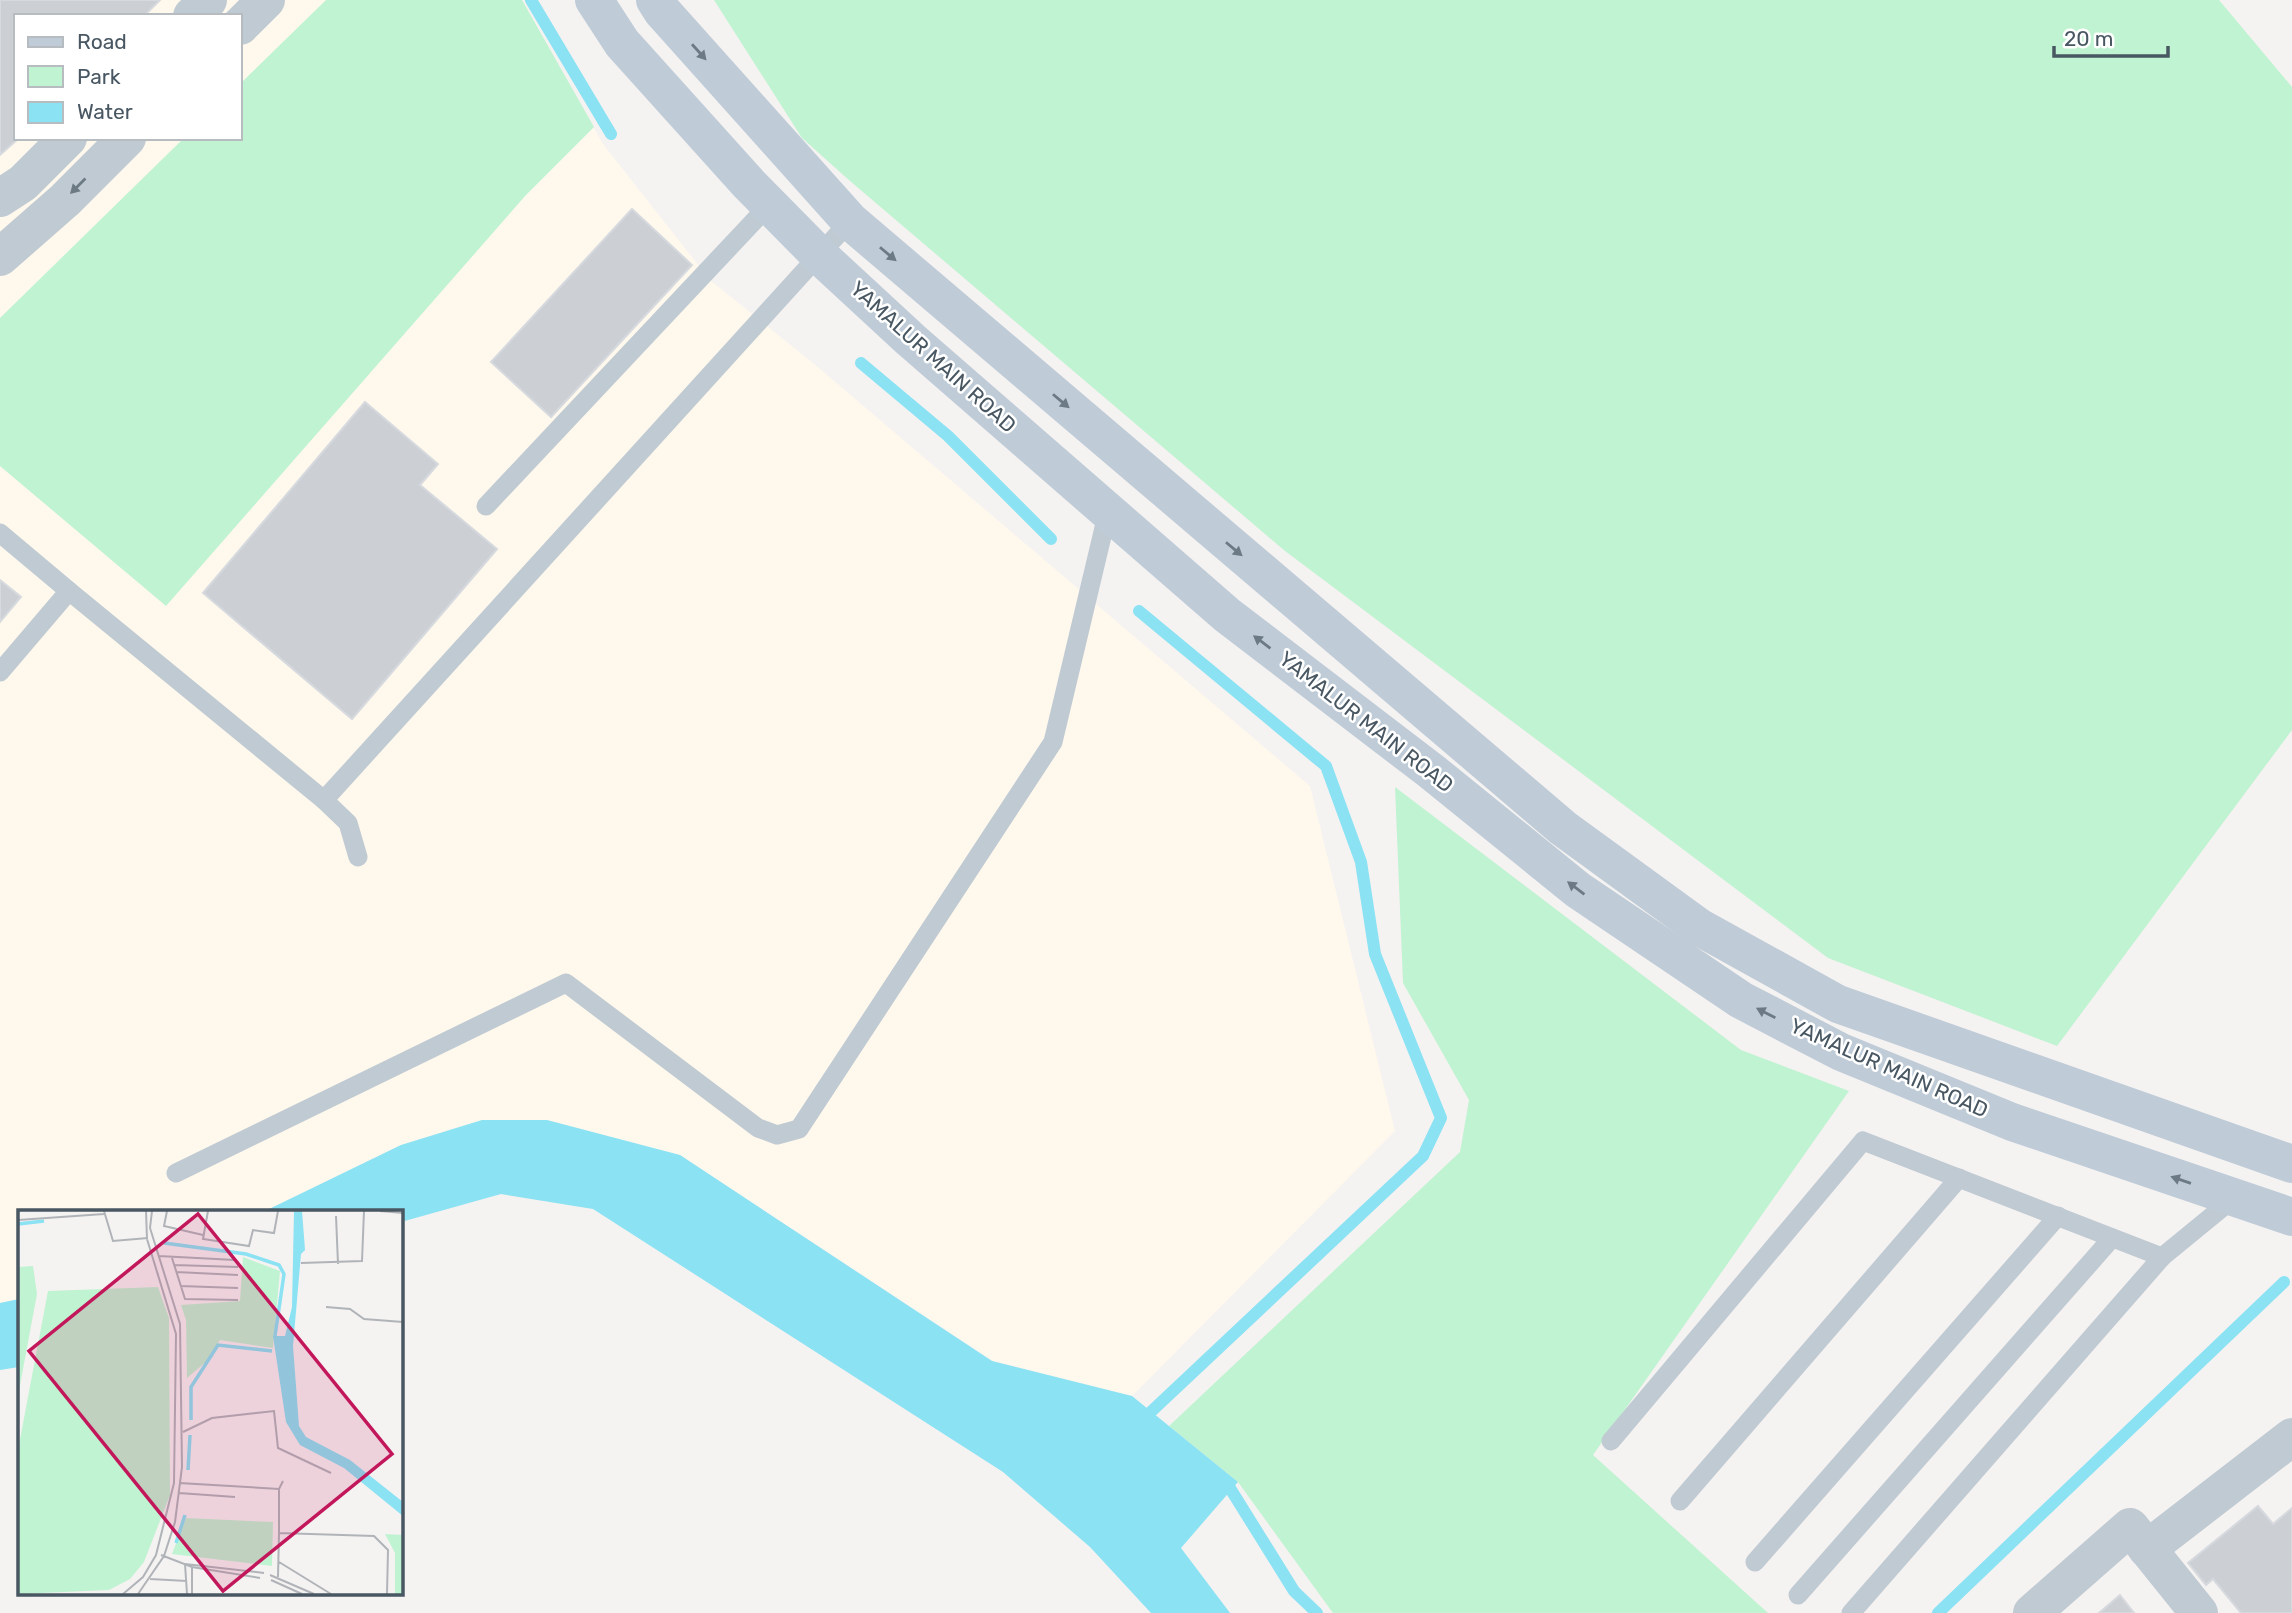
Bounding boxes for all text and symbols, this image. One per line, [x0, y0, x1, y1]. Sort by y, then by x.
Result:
legend [14, 14, 242, 140]
scale bar [2054, 14, 2168, 58]
text: 20 m [2064, 26, 2113, 51]
text: Road [77, 29, 127, 54]
one-way arrow [691, 43, 707, 61]
text: Park [77, 64, 121, 89]
text: Water [77, 99, 133, 124]
one-way arrow [70, 178, 87, 195]
one-way arrow [879, 246, 896, 261]
street label: YAMALUR MAIN ROAD [845, 276, 1021, 438]
one-way arrow [1052, 393, 1070, 409]
one-way arrow [1225, 541, 1243, 556]
one-way arrow [1253, 635, 1271, 649]
street label: YAMALUR MAIN ROAD [1274, 646, 1458, 797]
one-way arrow [1567, 881, 1585, 895]
one-way arrow [1756, 1008, 1776, 1019]
street label: YAMALUR MAIN ROAD [1786, 1013, 1992, 1123]
one-way arrow [2170, 1174, 2191, 1185]
inset map [18, 1210, 402, 1596]

